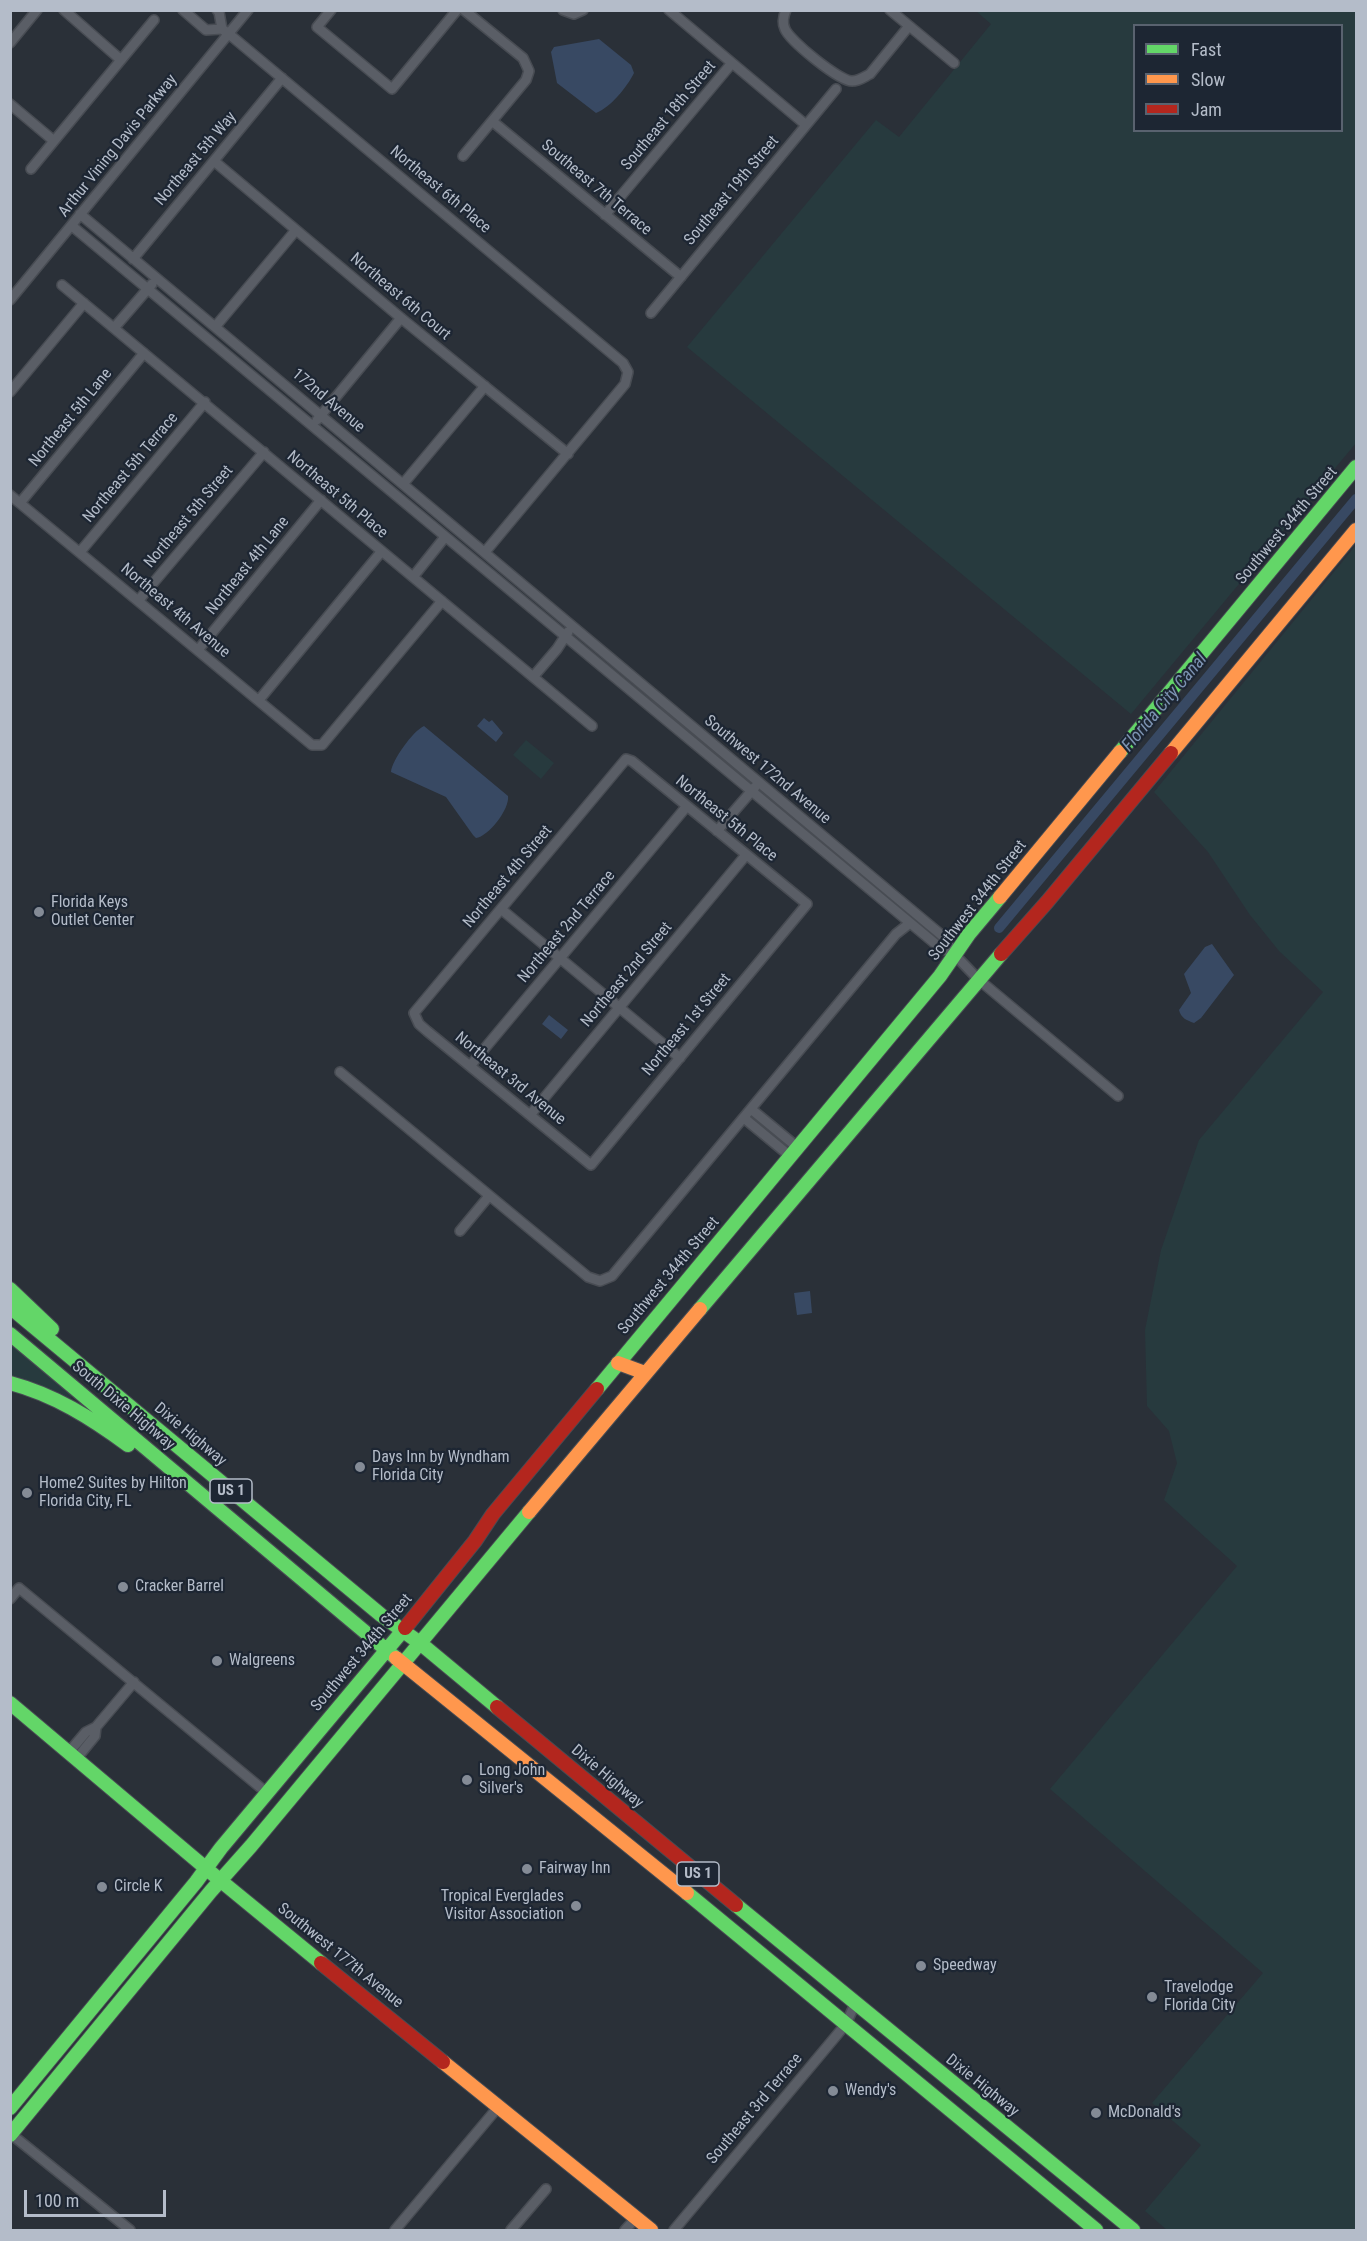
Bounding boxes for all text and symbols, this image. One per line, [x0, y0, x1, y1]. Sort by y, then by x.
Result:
legend [1133, 24, 1343, 132]
text: Fast [1191, 39, 1222, 60]
street label: Southeast 18th Street [618, 57, 720, 175]
text: Slow [1191, 69, 1225, 90]
street label: Arthur Vining Davis Parkway [55, 71, 181, 221]
text: Jam [1191, 99, 1222, 120]
street label: Northeast 5th Way [151, 108, 241, 210]
street label: Southeast 19th Street [681, 132, 783, 250]
street label: Southeast 7th Terrace [537, 136, 655, 240]
street label: Northeast 6th Place [386, 142, 494, 238]
street label: Northeast 6th Court [346, 249, 454, 345]
street label: Northeast 5th Lane [25, 365, 117, 471]
street label: 172nd Avenue [288, 365, 368, 437]
street label: Northeast 5th Terrace [79, 409, 183, 527]
street label: Northeast 5th Place [283, 447, 391, 543]
street label: Northeast 5th Street [140, 462, 238, 572]
street label: Southwest 344th Street [1232, 463, 1342, 589]
street label: Northeast 4th Lane [202, 513, 294, 619]
street label: Northeast 4th Avenue [116, 560, 234, 662]
water label: Florida City Canal [1118, 650, 1212, 756]
street label: Southwest 172nd Avenue [700, 711, 834, 829]
street label: Northeast 5th Place [671, 772, 781, 866]
street label: Northeast 4th Street [459, 822, 557, 932]
street label: Southwest 344th Street [925, 837, 1031, 965]
street label: Northeast 2nd Terrace [514, 867, 620, 987]
place label: Florida Keys Outlet Center [51, 893, 134, 931]
marker: Florida Keys Outlet Center [32, 905, 46, 919]
street label: Northeast 2nd Street [577, 919, 677, 1031]
street label: Northeast 1st Street [639, 970, 735, 1080]
street label: Northeast 3rd Avenue [451, 1028, 569, 1130]
street label: Southwest 344th Street [614, 1213, 724, 1339]
street label: South Dixie Highway [68, 1357, 178, 1455]
street label: Dixie Highway [150, 1399, 230, 1471]
place label: Days Inn by Wyndham Florida City [372, 1448, 510, 1486]
marker: Days Inn by Wyndham Florida City [353, 1460, 367, 1474]
place label: Home2 Suites by Hilton Florida City, FL [39, 1474, 187, 1512]
road number: US 1 [210, 1479, 252, 1503]
marker: Home2 Suites by Hilton Florida City, FL [20, 1486, 34, 1500]
place label: Cracker Barrel [135, 1577, 224, 1597]
marker: Cracker Barrel [116, 1580, 130, 1594]
street label: Southwest 344th Street [307, 1590, 417, 1716]
place label: Walgreens [229, 1651, 295, 1671]
marker: Walgreens [210, 1654, 224, 1668]
street label: Dixie Highway [567, 1741, 647, 1813]
place label: Long John Silver's [479, 1761, 545, 1799]
marker: Long John Silver's [460, 1773, 474, 1787]
place label: Fairway Inn [539, 1859, 611, 1879]
marker: Fairway Inn [520, 1862, 534, 1876]
road number: US 1 [677, 1862, 719, 1886]
place label: Circle K [114, 1877, 162, 1897]
marker: Circle K [95, 1880, 109, 1894]
place label: Tropical Everglades Visitor Association [441, 1887, 564, 1925]
street label: Southwest 177th Avenue [273, 1899, 407, 2013]
marker: Tropical Everglades Visitor Association [569, 1899, 583, 1913]
place label: Speedway [933, 1956, 997, 1976]
marker: Speedway [914, 1959, 928, 1973]
place label: Travelodge Florida City [1164, 1978, 1235, 2016]
marker: Travelodge Florida City [1145, 1990, 1159, 2004]
street label: Southeast 3rd Terrace [703, 2050, 807, 2168]
street label: Dixie Highway [942, 2051, 1022, 2121]
place label: Wendy's [845, 2081, 896, 2101]
marker: Wendy's [826, 2084, 840, 2098]
place label: McDonald's [1108, 2103, 1181, 2123]
marker: McDonald's [1089, 2106, 1103, 2120]
scale bar [27, 2178, 170, 2216]
text: 100 m [35, 2190, 79, 2211]

